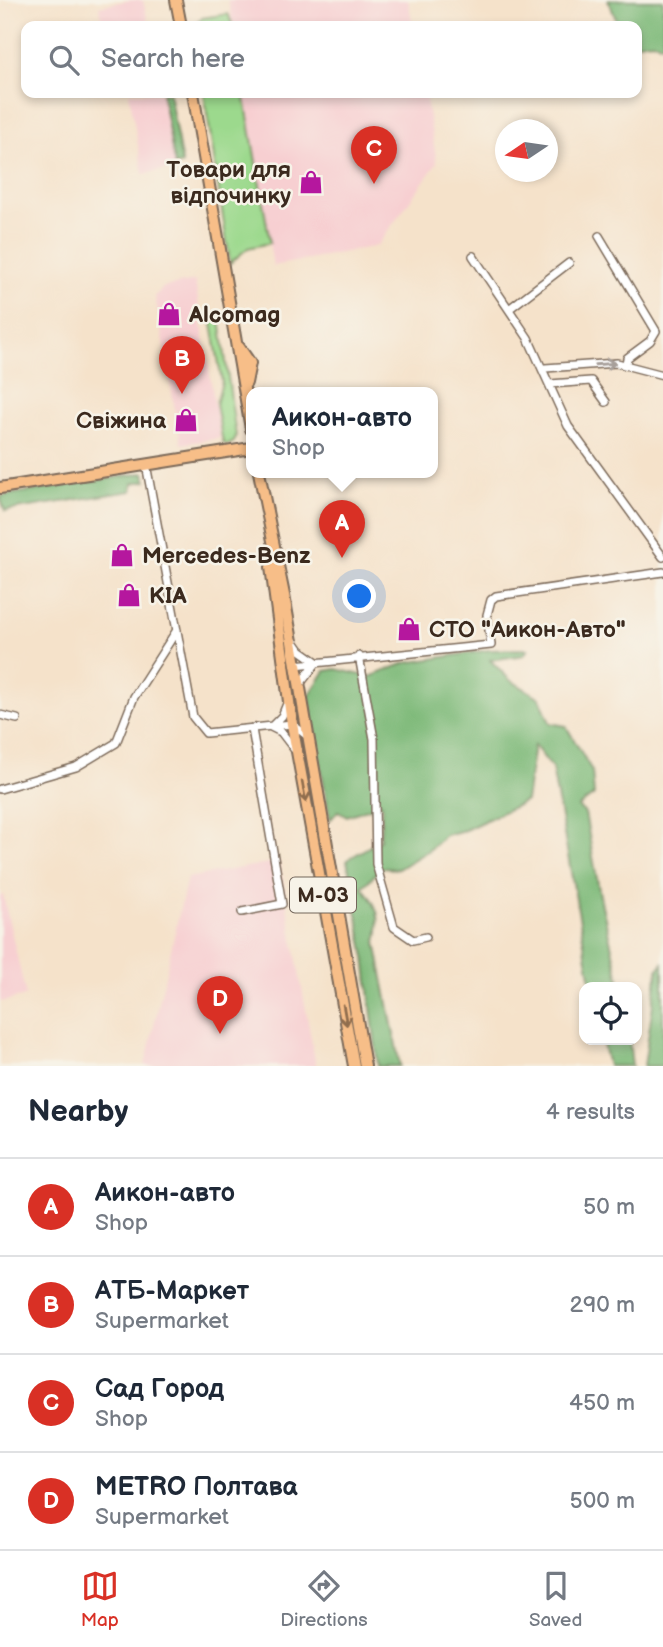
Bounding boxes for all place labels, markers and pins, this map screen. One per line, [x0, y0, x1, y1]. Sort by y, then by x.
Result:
pin: C [351, 126, 397, 184]
place label: Товари для відпочинку [166, 156, 291, 210]
shop icon: Товари для відпочинку [297, 168, 325, 196]
shop icon: Alcomag [155, 300, 183, 328]
place label: Alcomag [188, 301, 280, 329]
pin: B [159, 336, 205, 394]
shop icon: Свіжина [172, 406, 200, 434]
place label: Свіжина [76, 407, 167, 435]
pin: A [319, 500, 365, 558]
shop icon: Mercedes-Benz [108, 541, 136, 569]
place label: Mercedes-Benz [142, 542, 310, 570]
shop icon: KIA [115, 581, 143, 609]
place label: KIA [149, 582, 187, 610]
shop icon: СТО "Аикон-Авто" [395, 615, 423, 643]
place label: СТО "Аикон-Авто" [429, 616, 626, 644]
pin: D [197, 976, 243, 1034]

